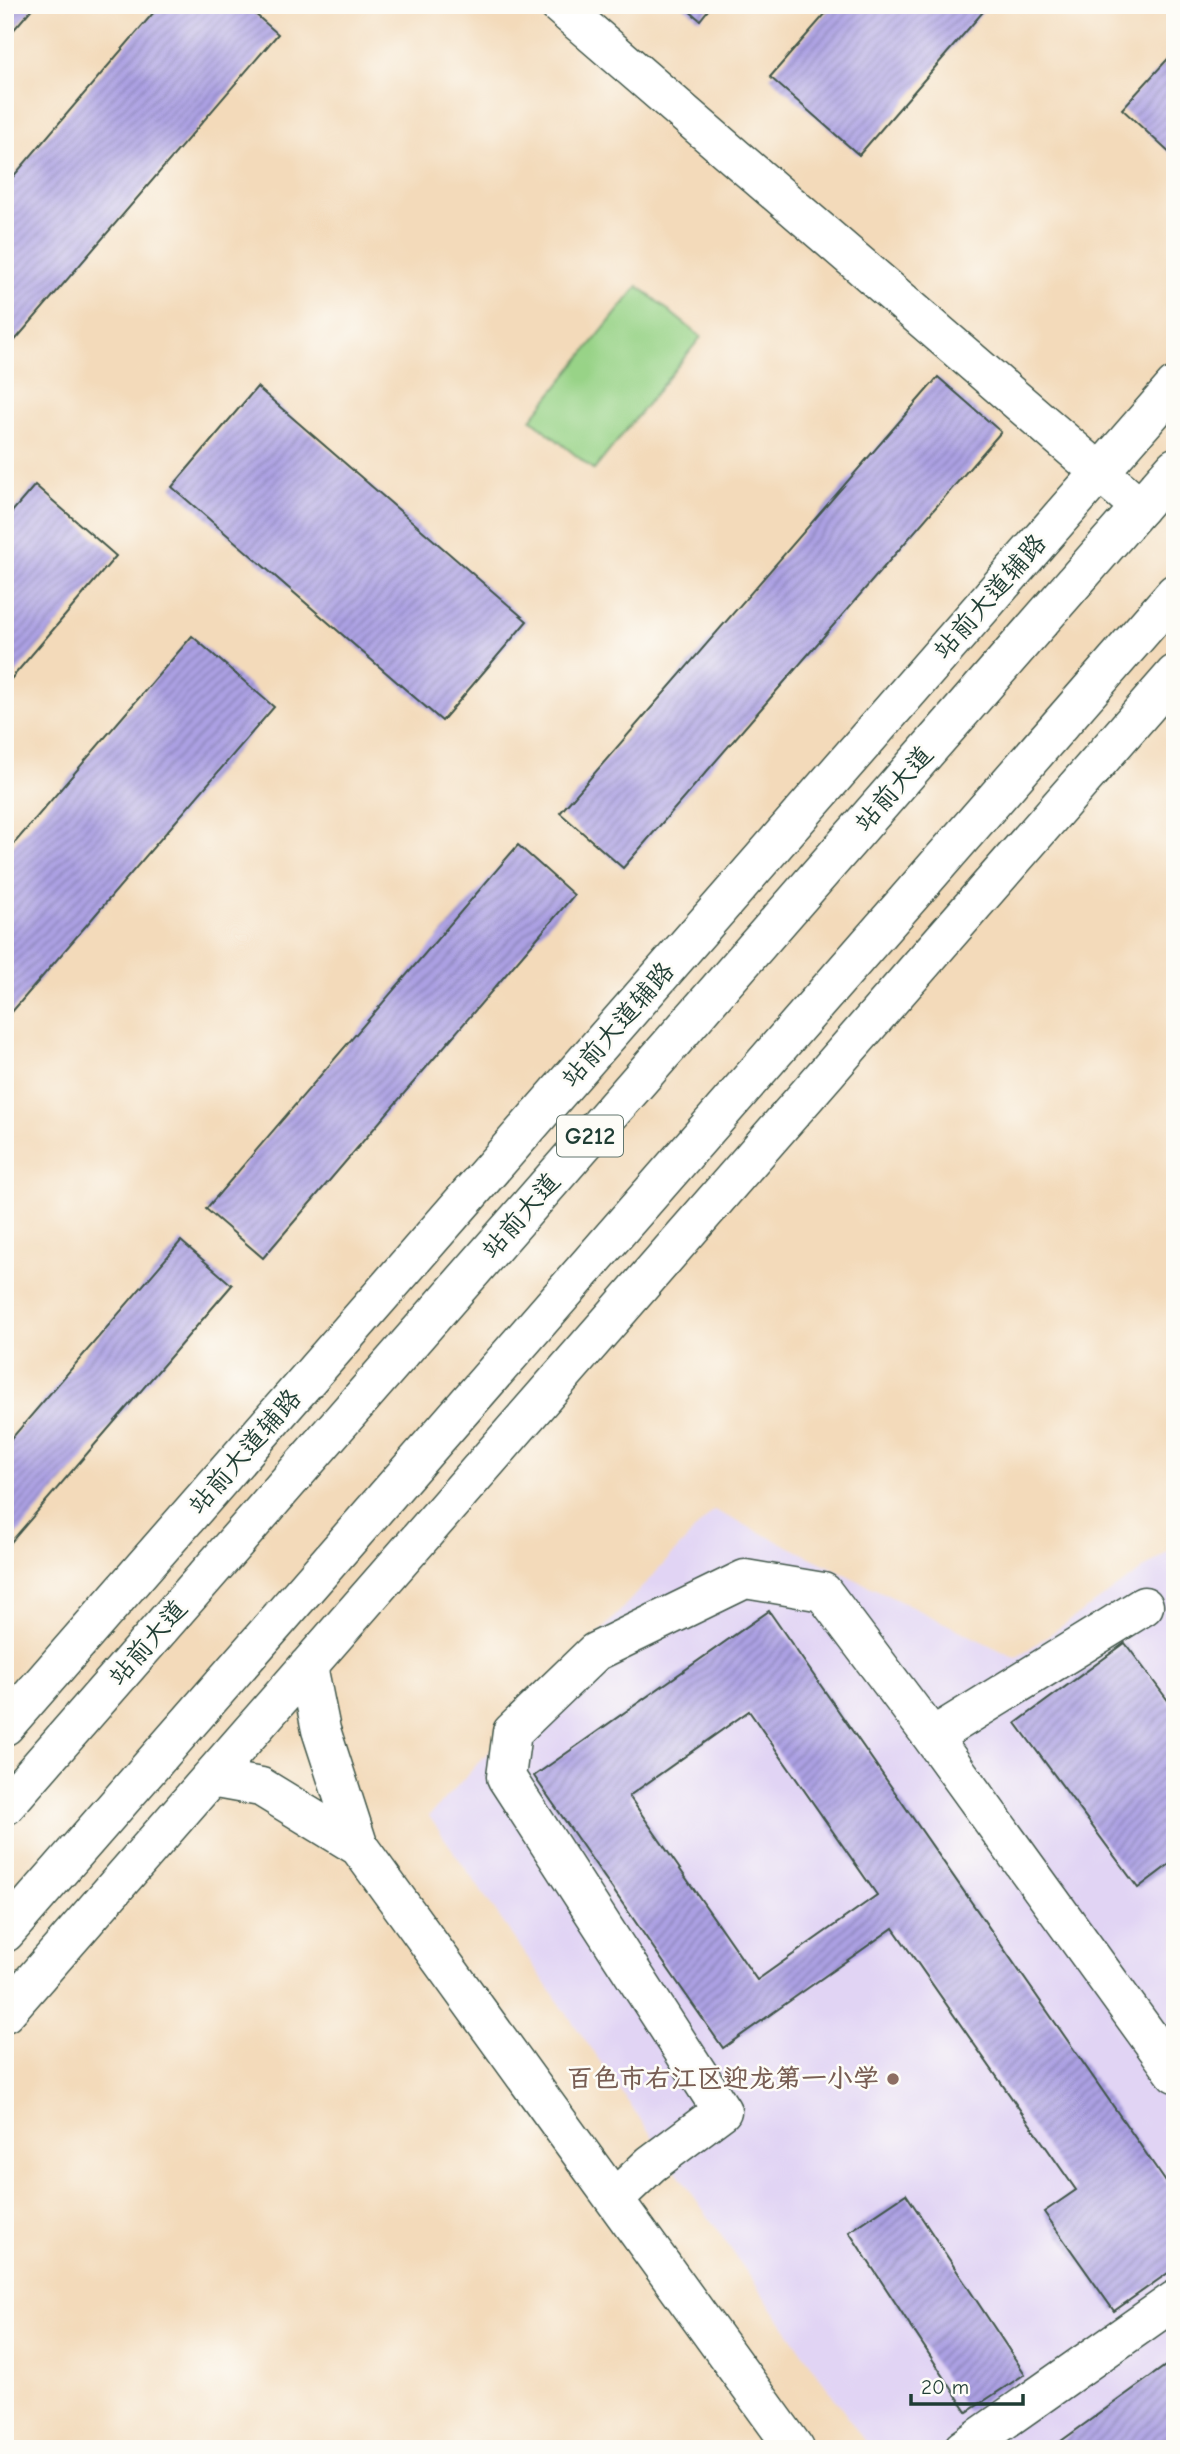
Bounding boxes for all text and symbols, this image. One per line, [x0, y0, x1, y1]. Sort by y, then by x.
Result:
street label: 站前大道辅路 [928, 528, 1052, 666]
street label: 站前大道 [849, 740, 939, 838]
street label: 站前大道辅路 [556, 956, 680, 1094]
road number: G212 [557, 1116, 623, 1156]
street label: 站前大道 [476, 1167, 566, 1265]
street label: 站前大道辅路 [183, 1383, 307, 1521]
street label: 站前大道 [103, 1594, 193, 1692]
place label: 百色市右江区迎龙第一小学 [567, 2064, 879, 2094]
marker: 百色市右江区迎龙第一小学 [885, 2071, 901, 2087]
scale bar [911, 2363, 1023, 2407]
text: 20 m [921, 2375, 969, 2399]

